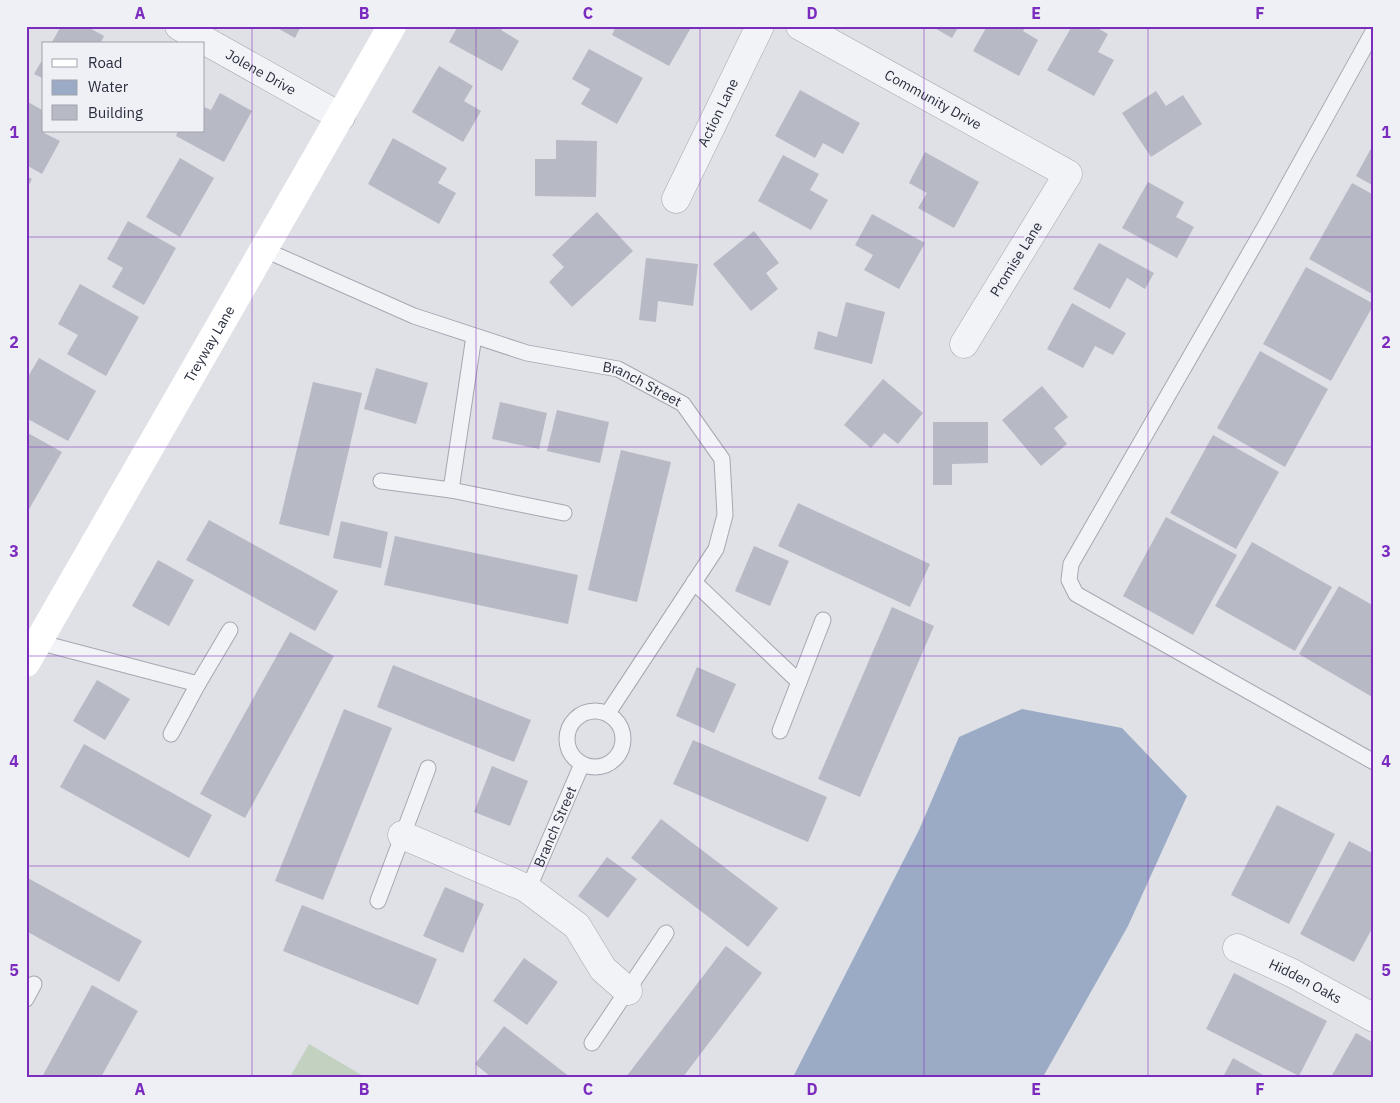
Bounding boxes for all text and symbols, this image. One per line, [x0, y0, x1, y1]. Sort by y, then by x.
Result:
text: A [135, 3, 146, 23]
text: B [359, 3, 370, 23]
text: C [583, 3, 593, 23]
text: D [806, 3, 818, 23]
text: E [1031, 3, 1041, 23]
text: F [1255, 3, 1265, 23]
legend [42, 42, 205, 132]
street label: Jolene Drive [223, 45, 300, 99]
text: Road [88, 53, 123, 72]
street label: Community Drive [881, 65, 985, 134]
street label: Action Lane [694, 75, 742, 150]
text: Water [88, 77, 129, 96]
text: Building [88, 103, 143, 122]
text: 1 [9, 122, 19, 142]
text: 1 [1381, 122, 1391, 142]
street label: Promise Lane [986, 218, 1046, 300]
street label: Treyway Lane [180, 302, 239, 386]
text: 2 [9, 332, 19, 352]
text: 2 [1381, 332, 1391, 352]
street label: Branch Street [601, 357, 685, 411]
text: 3 [9, 541, 19, 561]
text: 3 [1381, 541, 1391, 561]
text: 4 [9, 751, 19, 771]
text: 4 [1381, 751, 1391, 771]
street label: Branch Street [530, 783, 580, 870]
street label: Hidden Oaks [1266, 955, 1345, 1008]
text: 5 [9, 960, 19, 980]
text: 5 [1381, 960, 1391, 980]
text: A [135, 1079, 146, 1099]
text: B [359, 1079, 370, 1099]
text: C [583, 1079, 593, 1099]
text: D [806, 1079, 818, 1099]
text: E [1031, 1079, 1041, 1099]
text: F [1255, 1079, 1265, 1099]

